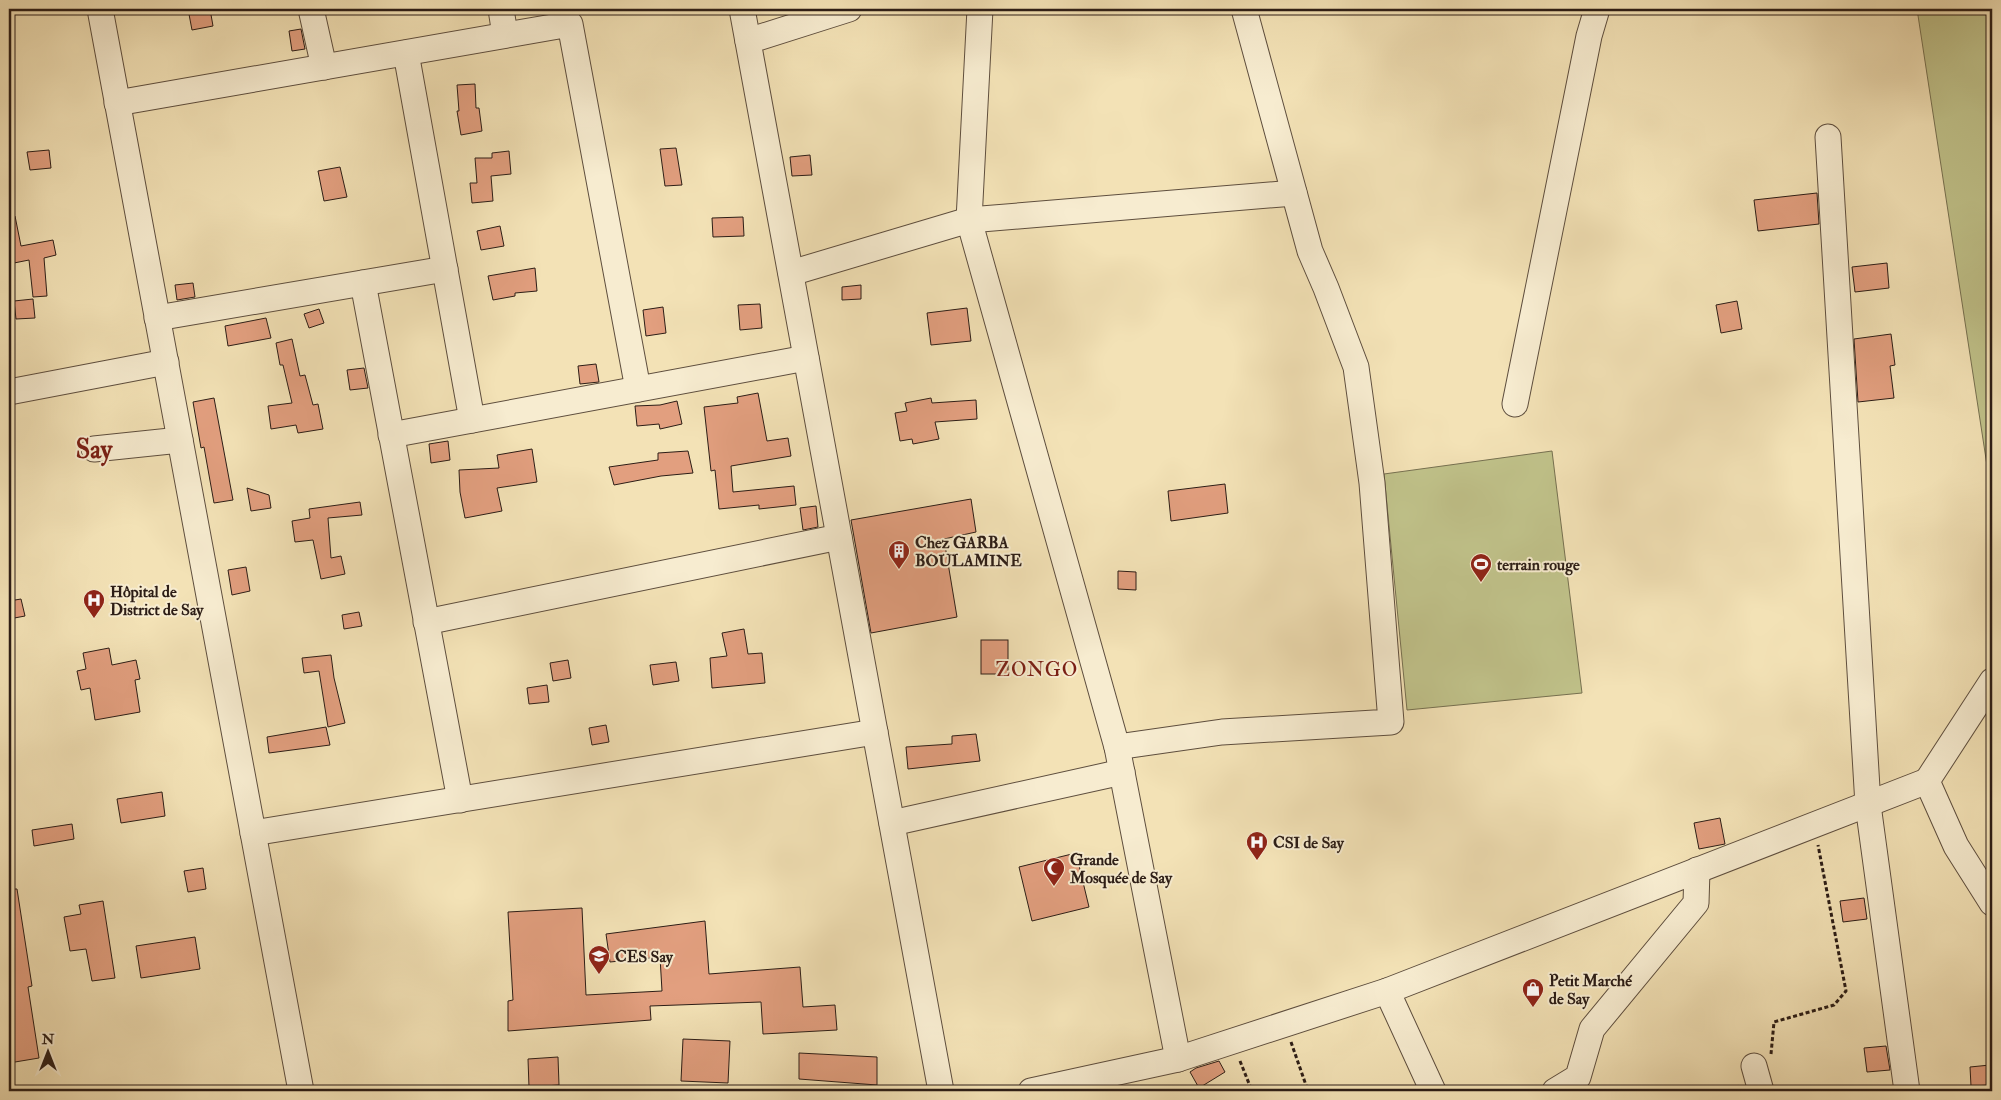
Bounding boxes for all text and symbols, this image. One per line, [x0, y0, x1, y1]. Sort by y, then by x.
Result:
district label: Say [76, 434, 114, 467]
place label: Chez GARBA BOULAMINE [915, 533, 1022, 571]
building icon: Chez GARBA BOULAMINE [887, 539, 911, 570]
sports icon: terrain rouge [1469, 552, 1493, 583]
place label: terrain rouge [1497, 555, 1580, 576]
place label: Hôpital de District de Say [110, 582, 204, 621]
hospital icon: Hôpital de District de Say [82, 588, 106, 619]
district label: ZONGO [996, 658, 1078, 682]
hospital icon: CSI de Say [1245, 830, 1269, 861]
place label: CSI de Say [1273, 833, 1345, 854]
place label: Grande Mosquée de Say [1069, 850, 1173, 889]
mosque icon: Grande Mosquée de Say [1042, 856, 1066, 887]
school or university icon: CES Say [587, 944, 611, 975]
place label: CES Say [615, 947, 674, 968]
place label: Petit Marché de Say [1549, 971, 1633, 1010]
shop icon: Petit Marché de Say [1521, 977, 1545, 1008]
north arrow [22, 1028, 72, 1078]
text: N [41, 1031, 55, 1048]

